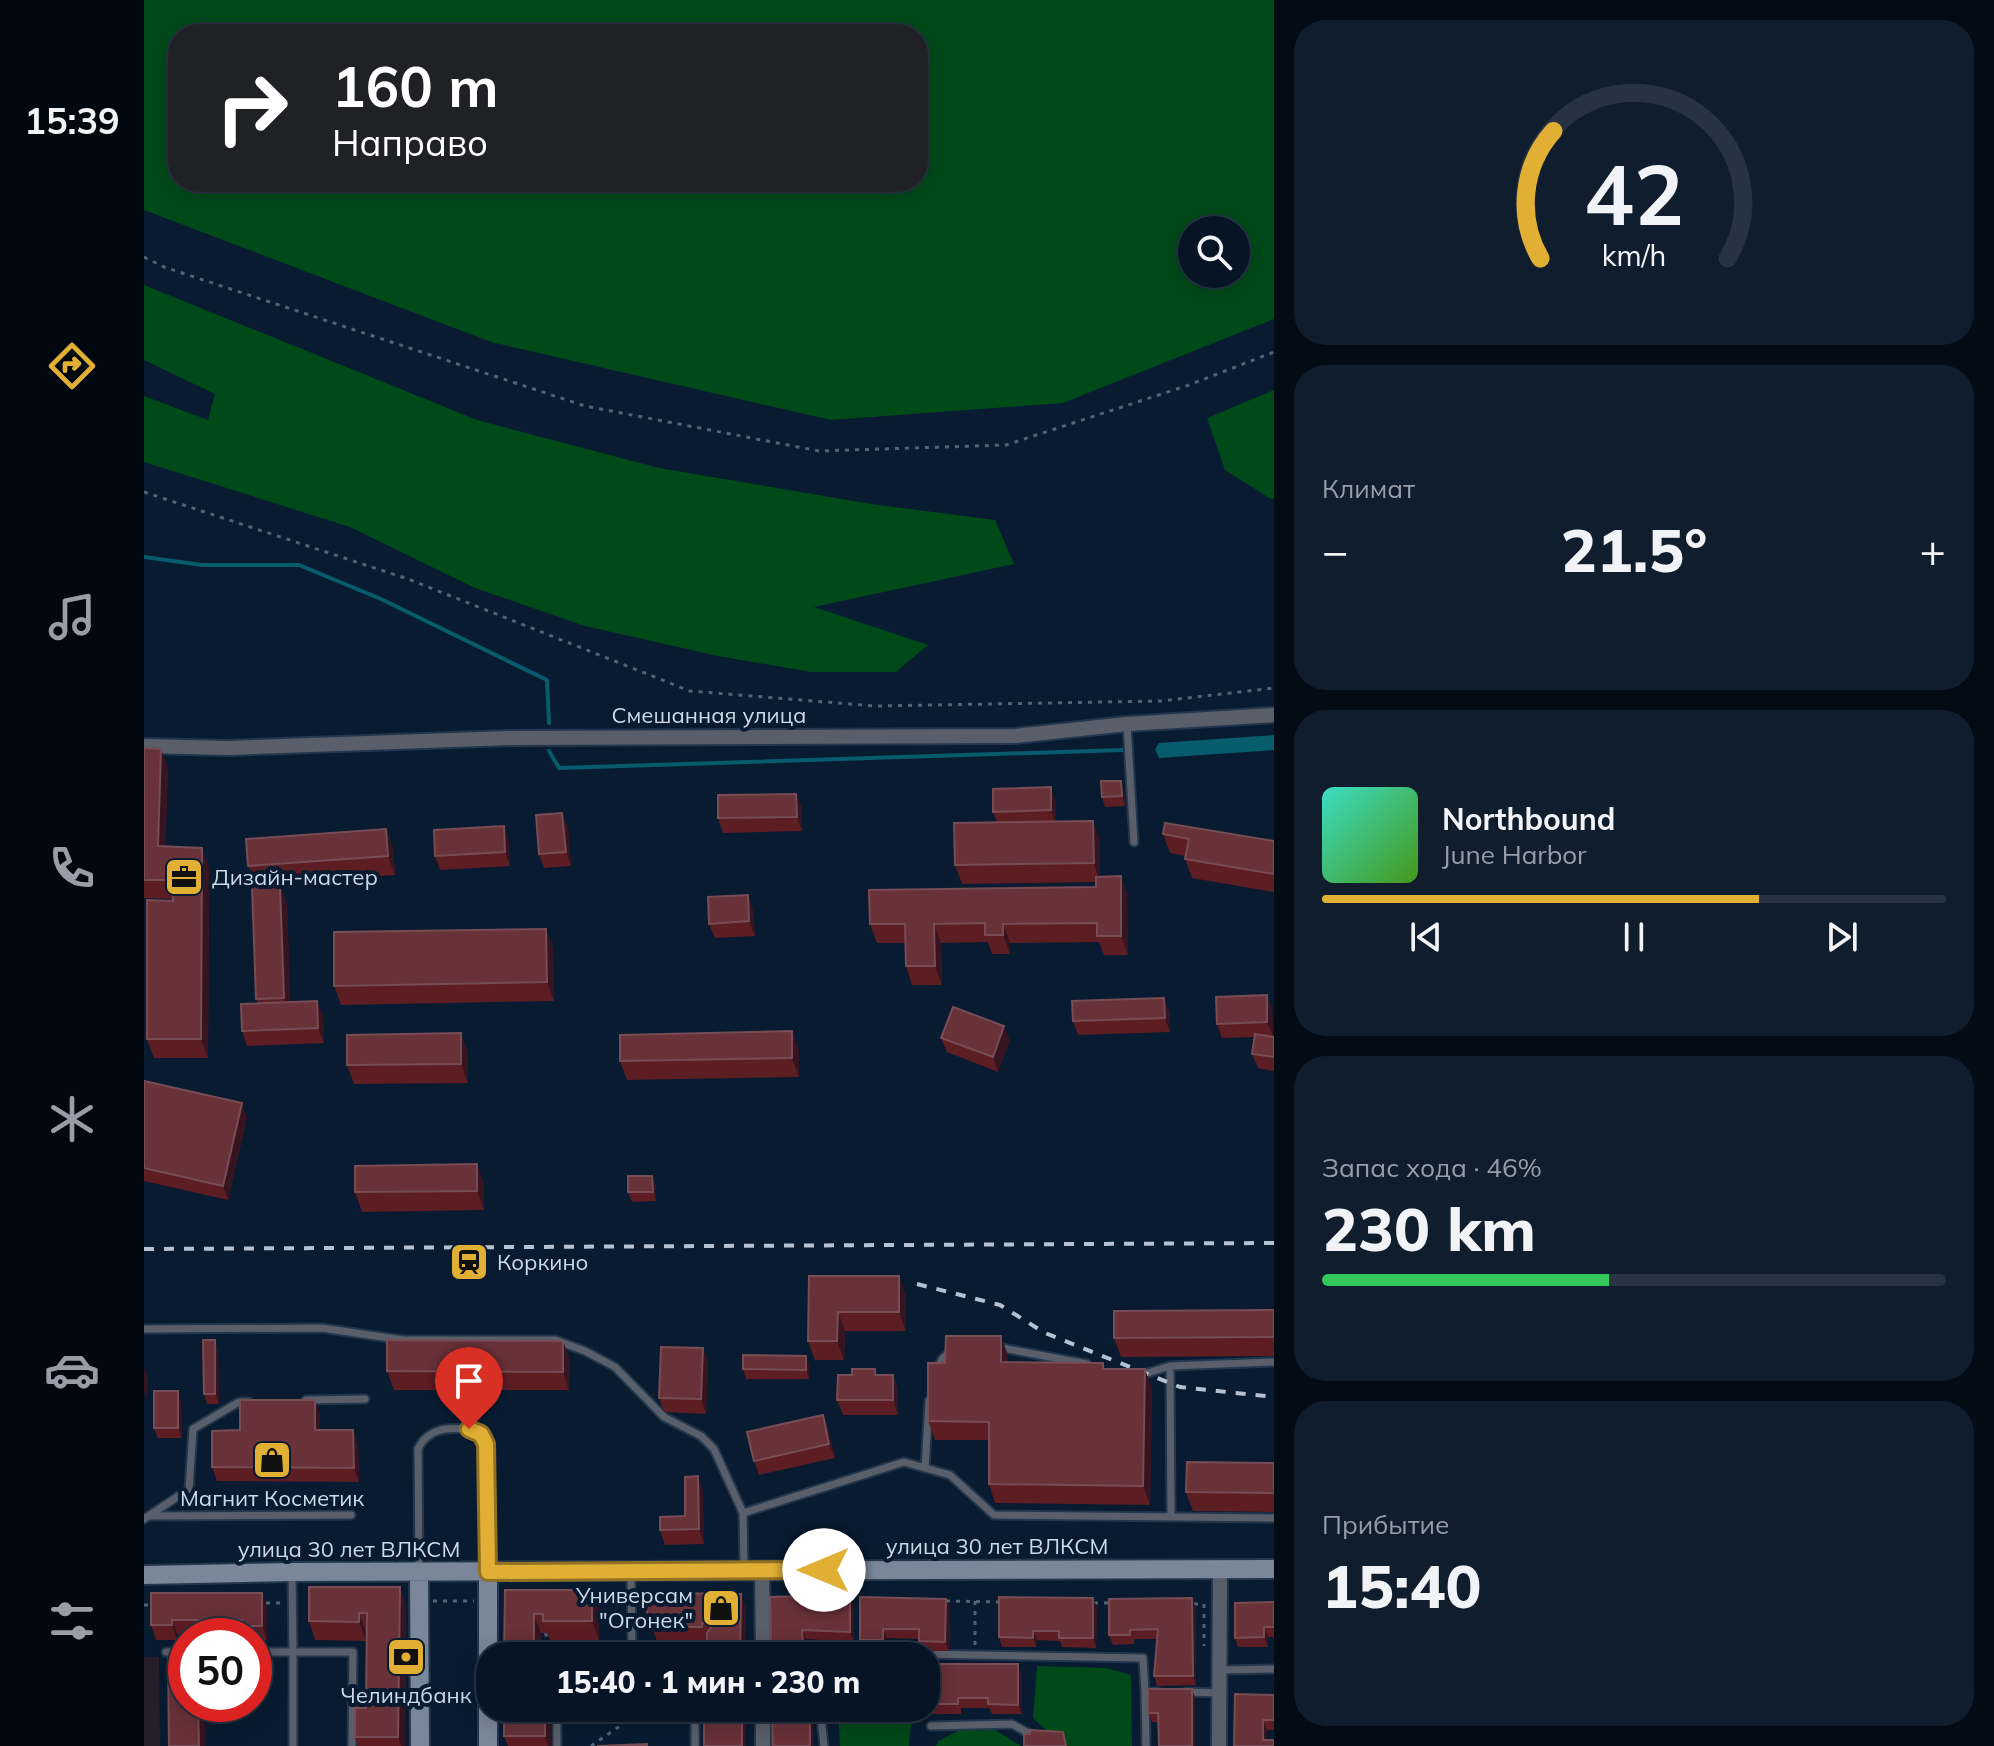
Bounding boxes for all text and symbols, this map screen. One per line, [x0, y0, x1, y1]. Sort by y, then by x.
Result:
text: 160 m [332, 51, 499, 121]
icon: right [200, 56, 304, 160]
text: 15:39 [24, 98, 120, 143]
text: Направо [332, 120, 488, 165]
text: 42 [1584, 140, 1684, 245]
map controls [1178, 216, 1250, 288]
button: search [1178, 216, 1250, 288]
text: km/h [1602, 237, 1666, 273]
icon: directions [44, 338, 100, 394]
text: Климат [1322, 472, 1415, 505]
text: 21.5° [1561, 512, 1707, 587]
text: − [1322, 523, 1348, 578]
text: + [1920, 523, 1946, 578]
icon: music [44, 589, 100, 645]
street label: Смешанная улица [611, 701, 807, 729]
text: Northbound [1442, 800, 1615, 838]
text: June Harbor [1442, 838, 1587, 871]
icon: phone [44, 840, 100, 896]
office icon: Дизайн-мастер [163, 856, 205, 898]
place label: Дизайн-мастер [212, 863, 378, 891]
icon: previous [1404, 915, 1448, 959]
icon: pause [1612, 915, 1656, 959]
icon: next [1820, 915, 1864, 959]
icon: climate [44, 1091, 100, 1147]
text: Запас хода · 46% [1322, 1151, 1542, 1184]
text: 230 km [1322, 1191, 1536, 1266]
station icon: Коркино [448, 1241, 490, 1283]
place label: Коркино [497, 1248, 588, 1276]
icon: car [44, 1342, 100, 1398]
pin [435, 1347, 503, 1429]
icon: arrive [447, 1359, 491, 1403]
shop icon: Магнит Косметик [251, 1439, 293, 1481]
place label: Магнит Косметик [180, 1484, 364, 1512]
text: Прибытие [1322, 1508, 1449, 1541]
position arrow [782, 1528, 866, 1612]
street label: улица 30 лет ВЛКСМ [886, 1532, 1108, 1560]
street label: улица 30 лет ВЛКСМ [238, 1535, 460, 1563]
text: 15:40 [1322, 1548, 1482, 1623]
place label: Универсам "Огонек" [575, 1581, 693, 1634]
shop icon: Универсам "Огонек" [700, 1587, 742, 1629]
icon: filters [44, 1593, 100, 1649]
speed limit sign: 50 [168, 1618, 272, 1722]
bank icon: Челиндбанк [385, 1636, 427, 1678]
text: 15:40 · 1 мин · 230 m [556, 1663, 860, 1701]
place label: Челиндбанк [340, 1681, 472, 1709]

